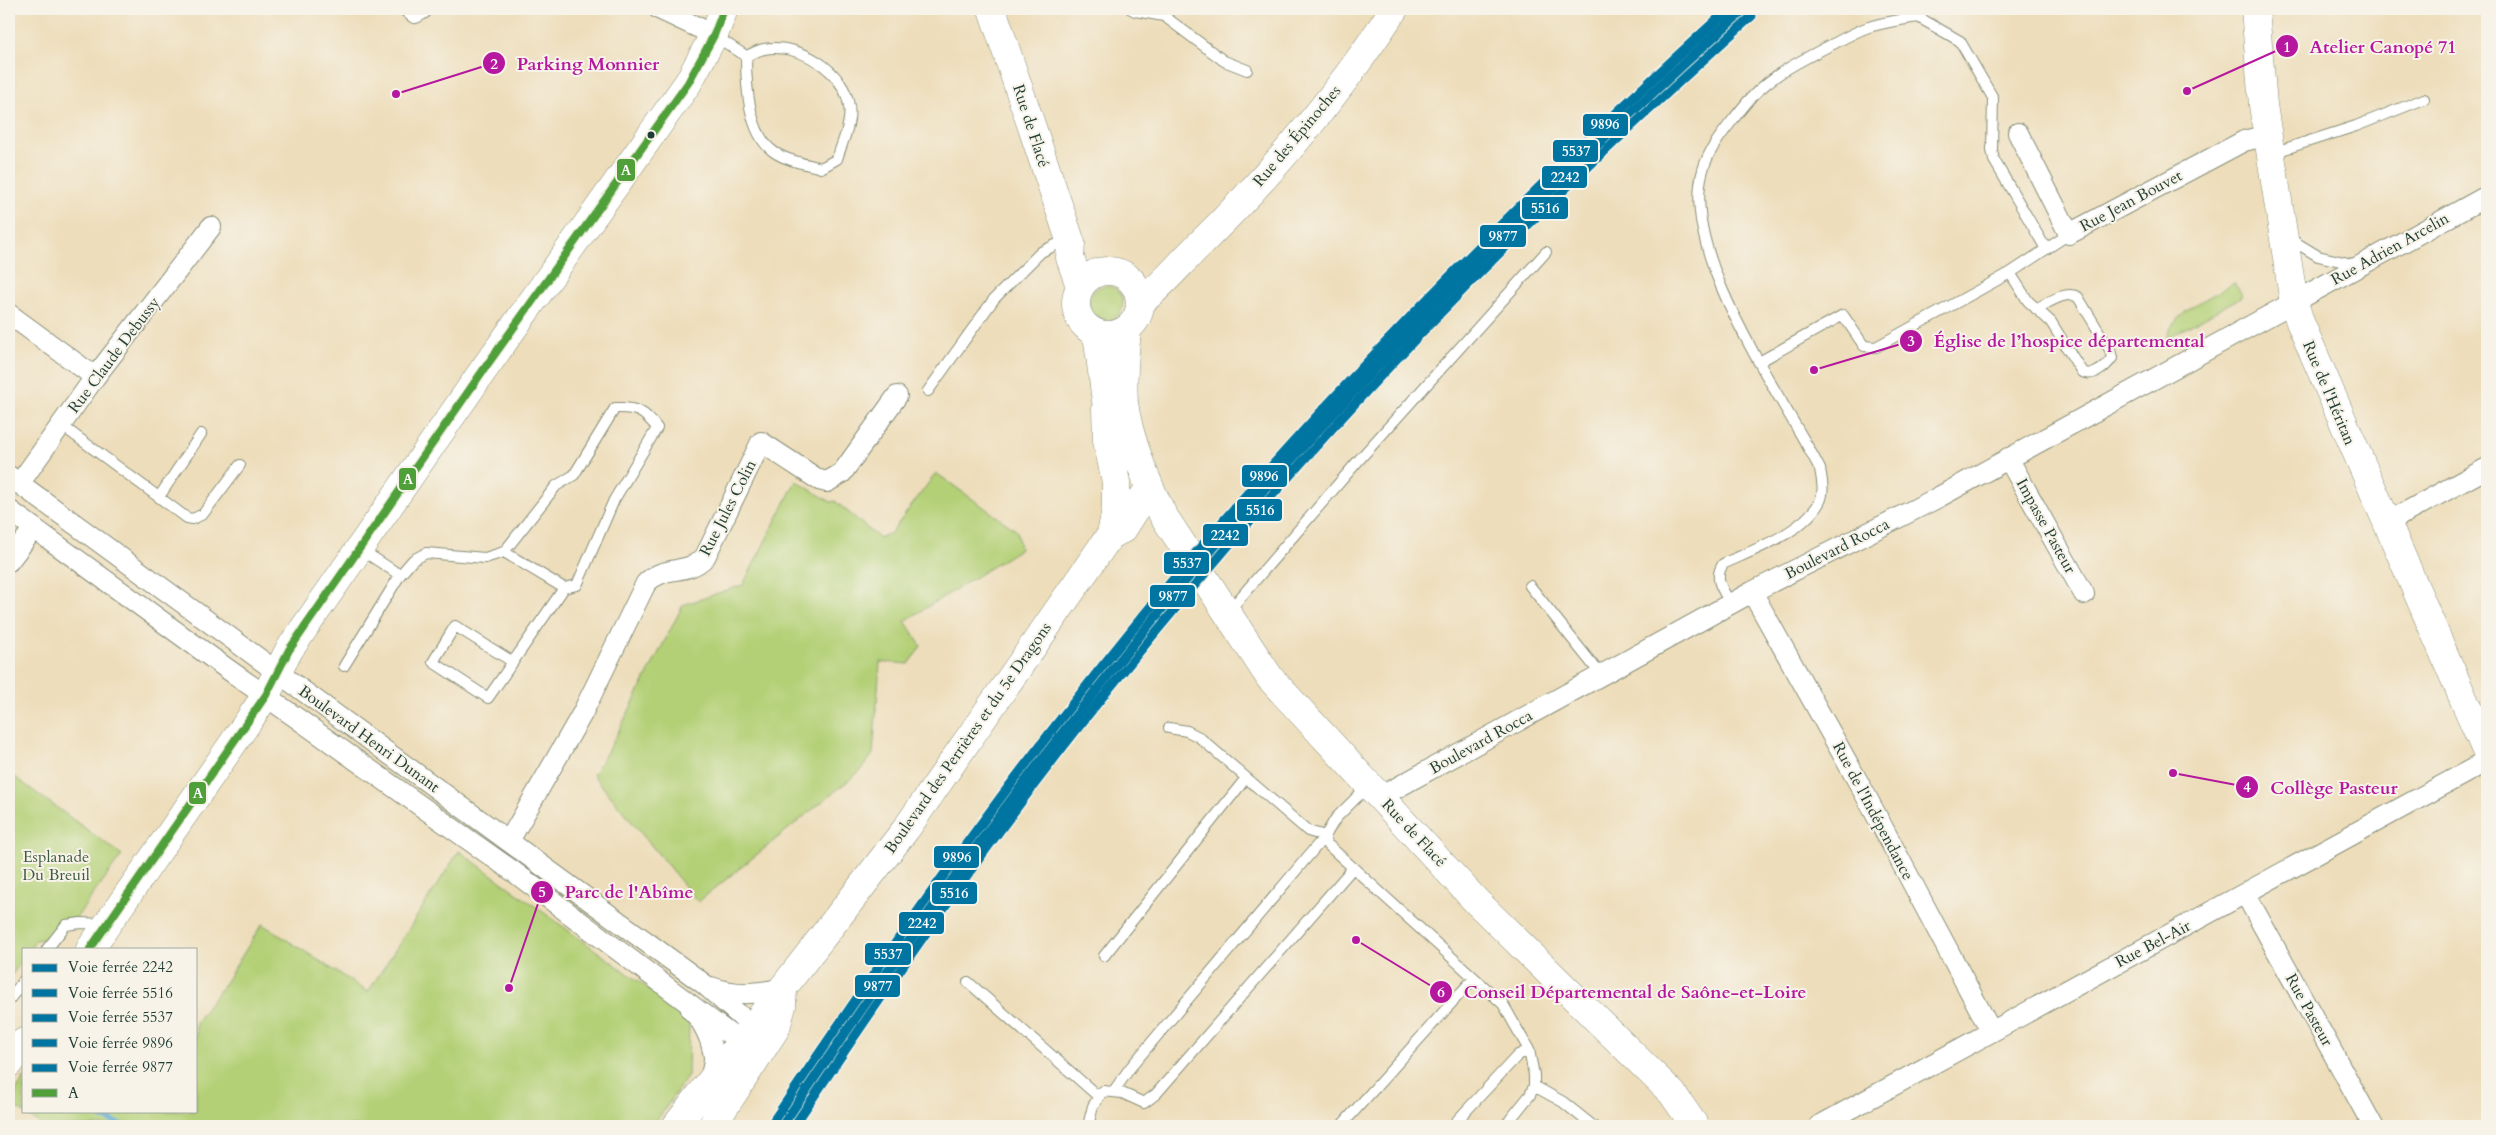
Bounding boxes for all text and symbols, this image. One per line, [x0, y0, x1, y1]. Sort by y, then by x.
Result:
callout: Atelier Canopé 71 [2275, 30, 2467, 63]
text: Atelier Canopé 71 [2310, 35, 2456, 60]
text: 1 [2283, 37, 2291, 57]
callout: Parking Monnier [481, 47, 669, 80]
text: Parking Monnier [517, 52, 660, 77]
text: 2 [490, 54, 498, 74]
street label: Rue des Épinoches [1248, 81, 1346, 191]
street label: Rue de Flacé [1007, 82, 1055, 170]
line badge: 9896 [1582, 113, 1629, 137]
text: 9896 [1591, 115, 1619, 134]
unlabelled marker [646, 130, 656, 140]
line badge: 5537 [1552, 139, 1599, 163]
text: 5537 [1562, 142, 1590, 161]
line badge: A [616, 158, 636, 182]
text: A [621, 161, 632, 180]
line badge: 2242 [1541, 165, 1588, 189]
street label: Rue Jean Bouvet [2076, 165, 2186, 237]
text: 2242 [1551, 168, 1579, 187]
line badge: 5516 [1521, 196, 1569, 220]
text: 5516 [1531, 199, 1559, 218]
street label: Rue Adrien Arcelin [2327, 207, 2453, 291]
line badge: 9877 [1479, 224, 1527, 248]
text: 9877 [1489, 227, 1517, 246]
street label: Rue Claude Debussy [63, 292, 165, 418]
callout: Église de l’hospice départemental [1899, 324, 2215, 357]
text: Église de l’hospice départemental [1933, 329, 2205, 354]
text: 3 [1907, 331, 1915, 351]
street label: Rue de l'Héritan [2297, 337, 2361, 449]
street label: Rue Jules Colin [694, 456, 762, 560]
line badge: 9896 [1241, 464, 1288, 488]
line badge: A [398, 467, 417, 491]
text: 9896 [1250, 467, 1278, 486]
text: A [403, 470, 414, 489]
street label: Impasse Pasteur [2011, 475, 2081, 578]
line badge: 5516 [1236, 498, 1283, 522]
text: 5516 [1246, 501, 1274, 520]
street label: Boulevard Rocca [1781, 513, 1893, 585]
line badge: 2242 [1202, 523, 1249, 547]
text: 2242 [1211, 526, 1239, 545]
line badge: 5537 [1163, 551, 1210, 575]
text: 5537 [1173, 554, 1201, 573]
line badge: 9877 [1149, 584, 1196, 608]
text: 9877 [1159, 587, 1187, 606]
street label: Boulevard des Perrières et du 5e Dragons [879, 618, 1057, 858]
street label: Boulevard Henri Dunant [294, 680, 444, 798]
street label: Boulevard Rocca [1426, 705, 1536, 779]
street label: Rue de l'Indépendance [1827, 738, 1919, 884]
callout: Collège Pasteur [2235, 771, 2407, 804]
text: Collège Pasteur [2270, 776, 2399, 801]
text: 4 [2243, 777, 2251, 797]
line badge: A [188, 781, 207, 805]
text: A [193, 784, 204, 803]
street label: Rue de Flacé [1377, 794, 1451, 872]
line badge: 9896 [933, 845, 980, 869]
park label: Esplanade Du Breuil [22, 846, 90, 886]
text: 9896 [943, 848, 971, 867]
callout: Parc de l'Abîme [530, 875, 704, 908]
text: Parc de l'Abîme [565, 880, 694, 905]
line badge: 5516 [931, 881, 978, 905]
text: 5 [538, 882, 546, 902]
text: 5516 [940, 884, 968, 903]
line badge: 2242 [898, 911, 945, 935]
text: 2242 [908, 914, 936, 933]
street label: Rue Bel-Air [2111, 915, 2195, 973]
line badge: 5537 [864, 942, 912, 966]
text: 5537 [874, 945, 902, 964]
legend [22, 948, 198, 1112]
text: Voie ferrée 2242 [68, 957, 173, 977]
street label: Rue Pasteur [2280, 970, 2338, 1051]
line badge: 9877 [854, 974, 901, 998]
callout: Conseil Départemental de Saône-et-Loire [1429, 976, 1816, 1009]
text: 9877 [864, 977, 892, 996]
text: Conseil Départemental de Saône-et-Loire [1464, 980, 1806, 1005]
text: 6 [1437, 982, 1445, 1002]
text: Voie ferrée 5516 [68, 983, 173, 1003]
text: Voie ferrée 5537 [68, 1007, 173, 1027]
text: Voie ferrée 9896 [68, 1033, 173, 1053]
text: Voie ferrée 9877 [68, 1057, 173, 1077]
text: A [68, 1083, 79, 1103]

